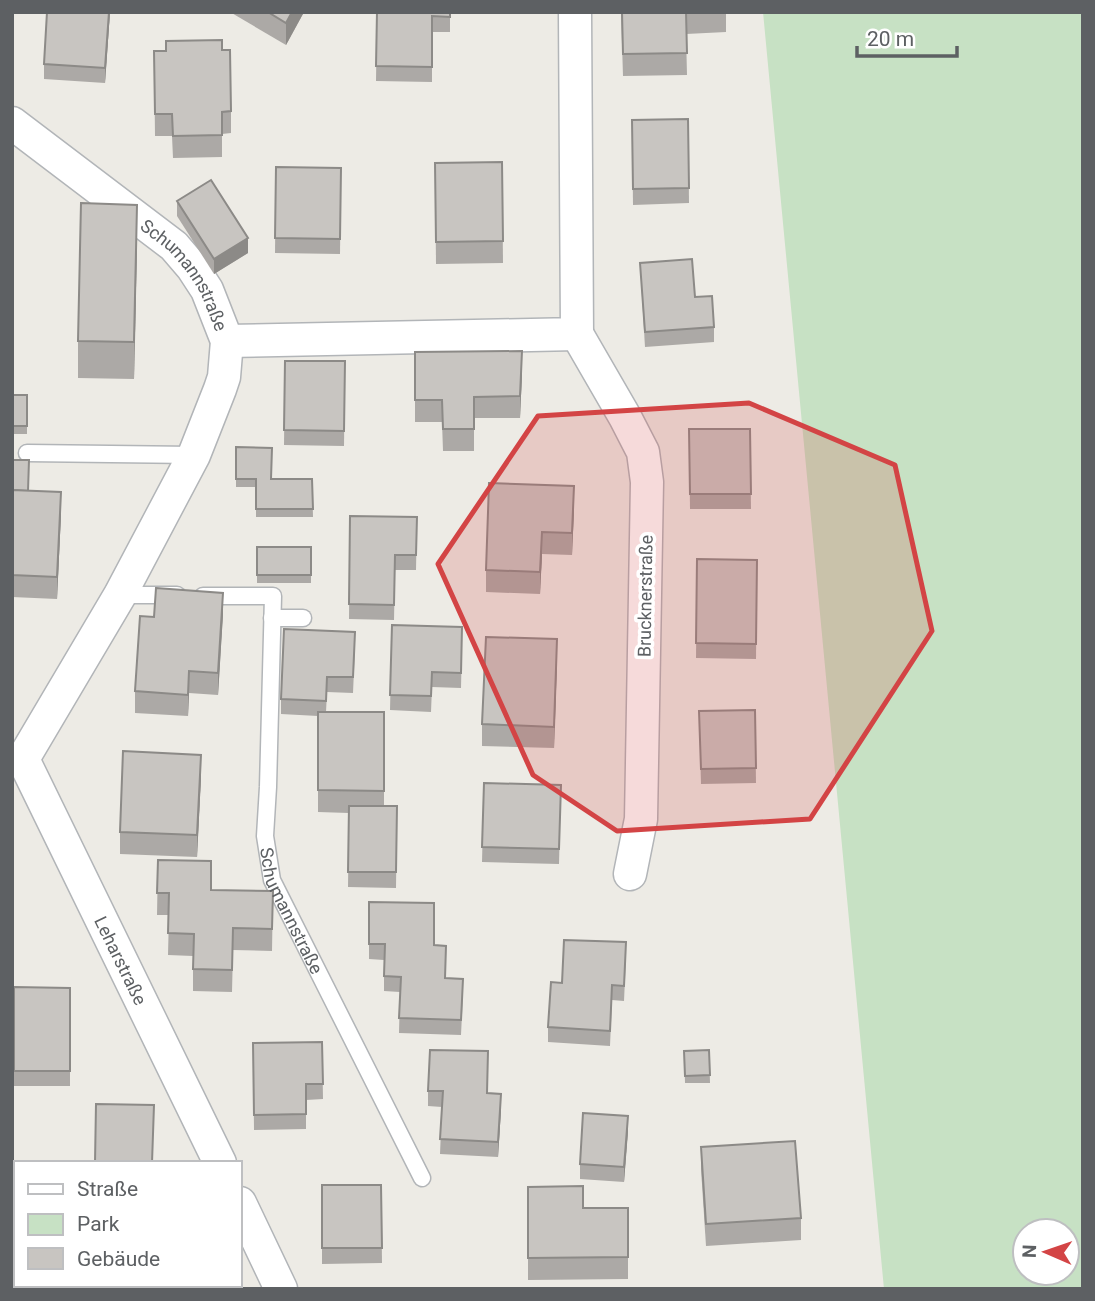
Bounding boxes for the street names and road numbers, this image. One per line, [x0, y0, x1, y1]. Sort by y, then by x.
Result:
street label: Schumannstraße [137, 214, 232, 334]
street label: Brucknerstraße [633, 535, 657, 657]
street label: Schumannstraße [256, 846, 328, 977]
street label: Leharstraße [91, 913, 152, 1008]

